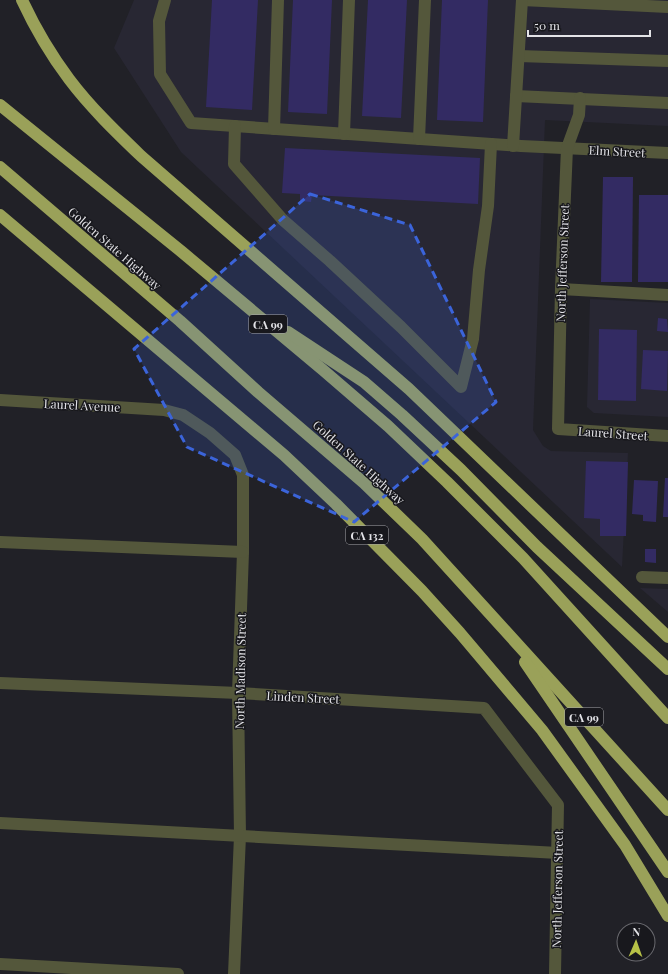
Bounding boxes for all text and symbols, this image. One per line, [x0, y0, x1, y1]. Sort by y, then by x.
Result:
scale bar [528, 12, 650, 38]
text: 50 m [534, 17, 560, 33]
street label: Elm Street [588, 142, 646, 161]
street label: Golden State Highway [65, 203, 165, 293]
street label: North Jefferson Street [552, 203, 572, 322]
road number: CA 99 [249, 315, 287, 333]
street label: Laurel Avenue [43, 395, 121, 415]
street label: Golden State Highway [310, 416, 408, 508]
street label: Laurel Street [578, 423, 649, 443]
road number: CA 132 [346, 526, 388, 544]
street label: North Madison Street [231, 612, 249, 729]
street label: Linden Street [266, 687, 341, 707]
road number: CA 99 [565, 708, 603, 726]
street label: North Jefferson Street [548, 829, 566, 948]
north arrow [616, 922, 656, 962]
text: N [632, 924, 641, 939]

